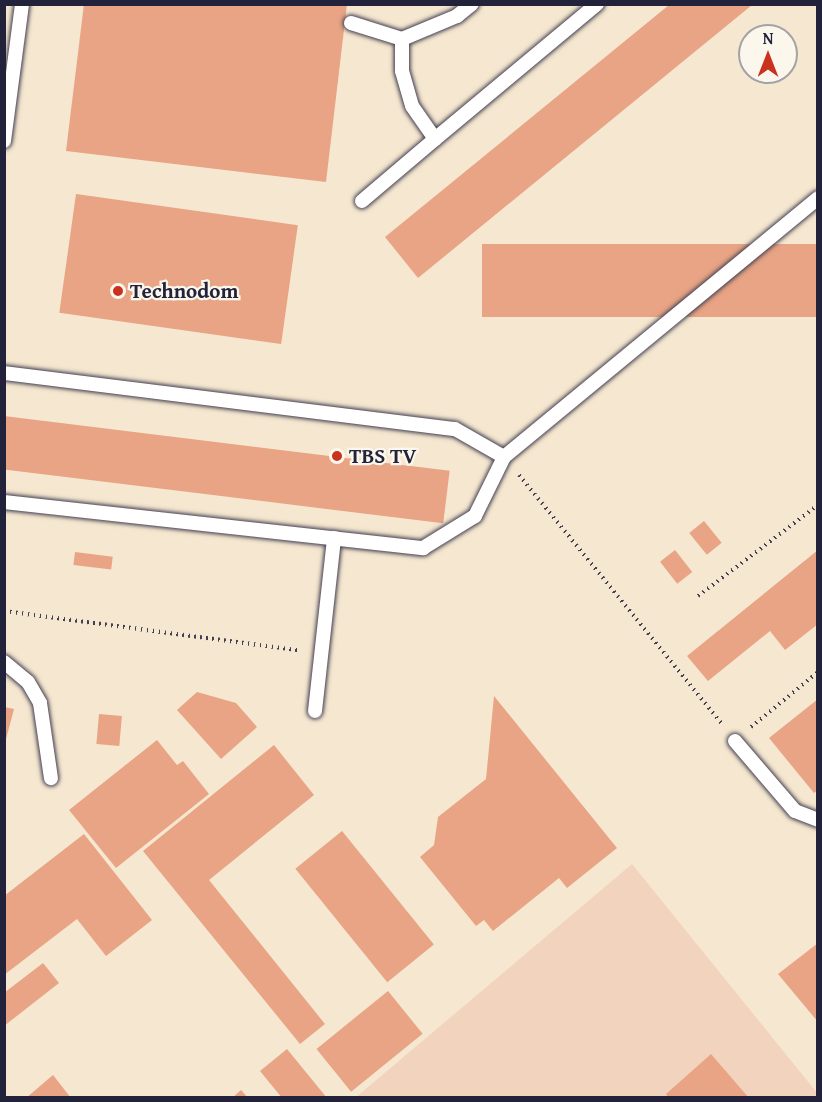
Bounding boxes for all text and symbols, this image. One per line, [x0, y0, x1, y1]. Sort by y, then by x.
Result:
north arrow [738, 24, 798, 84]
text: N [763, 26, 773, 50]
place label: Technodom [130, 278, 238, 304]
marker: Technodom [111, 284, 125, 298]
place label: TBS TV [349, 443, 416, 469]
marker: TBS TV [330, 449, 344, 463]

